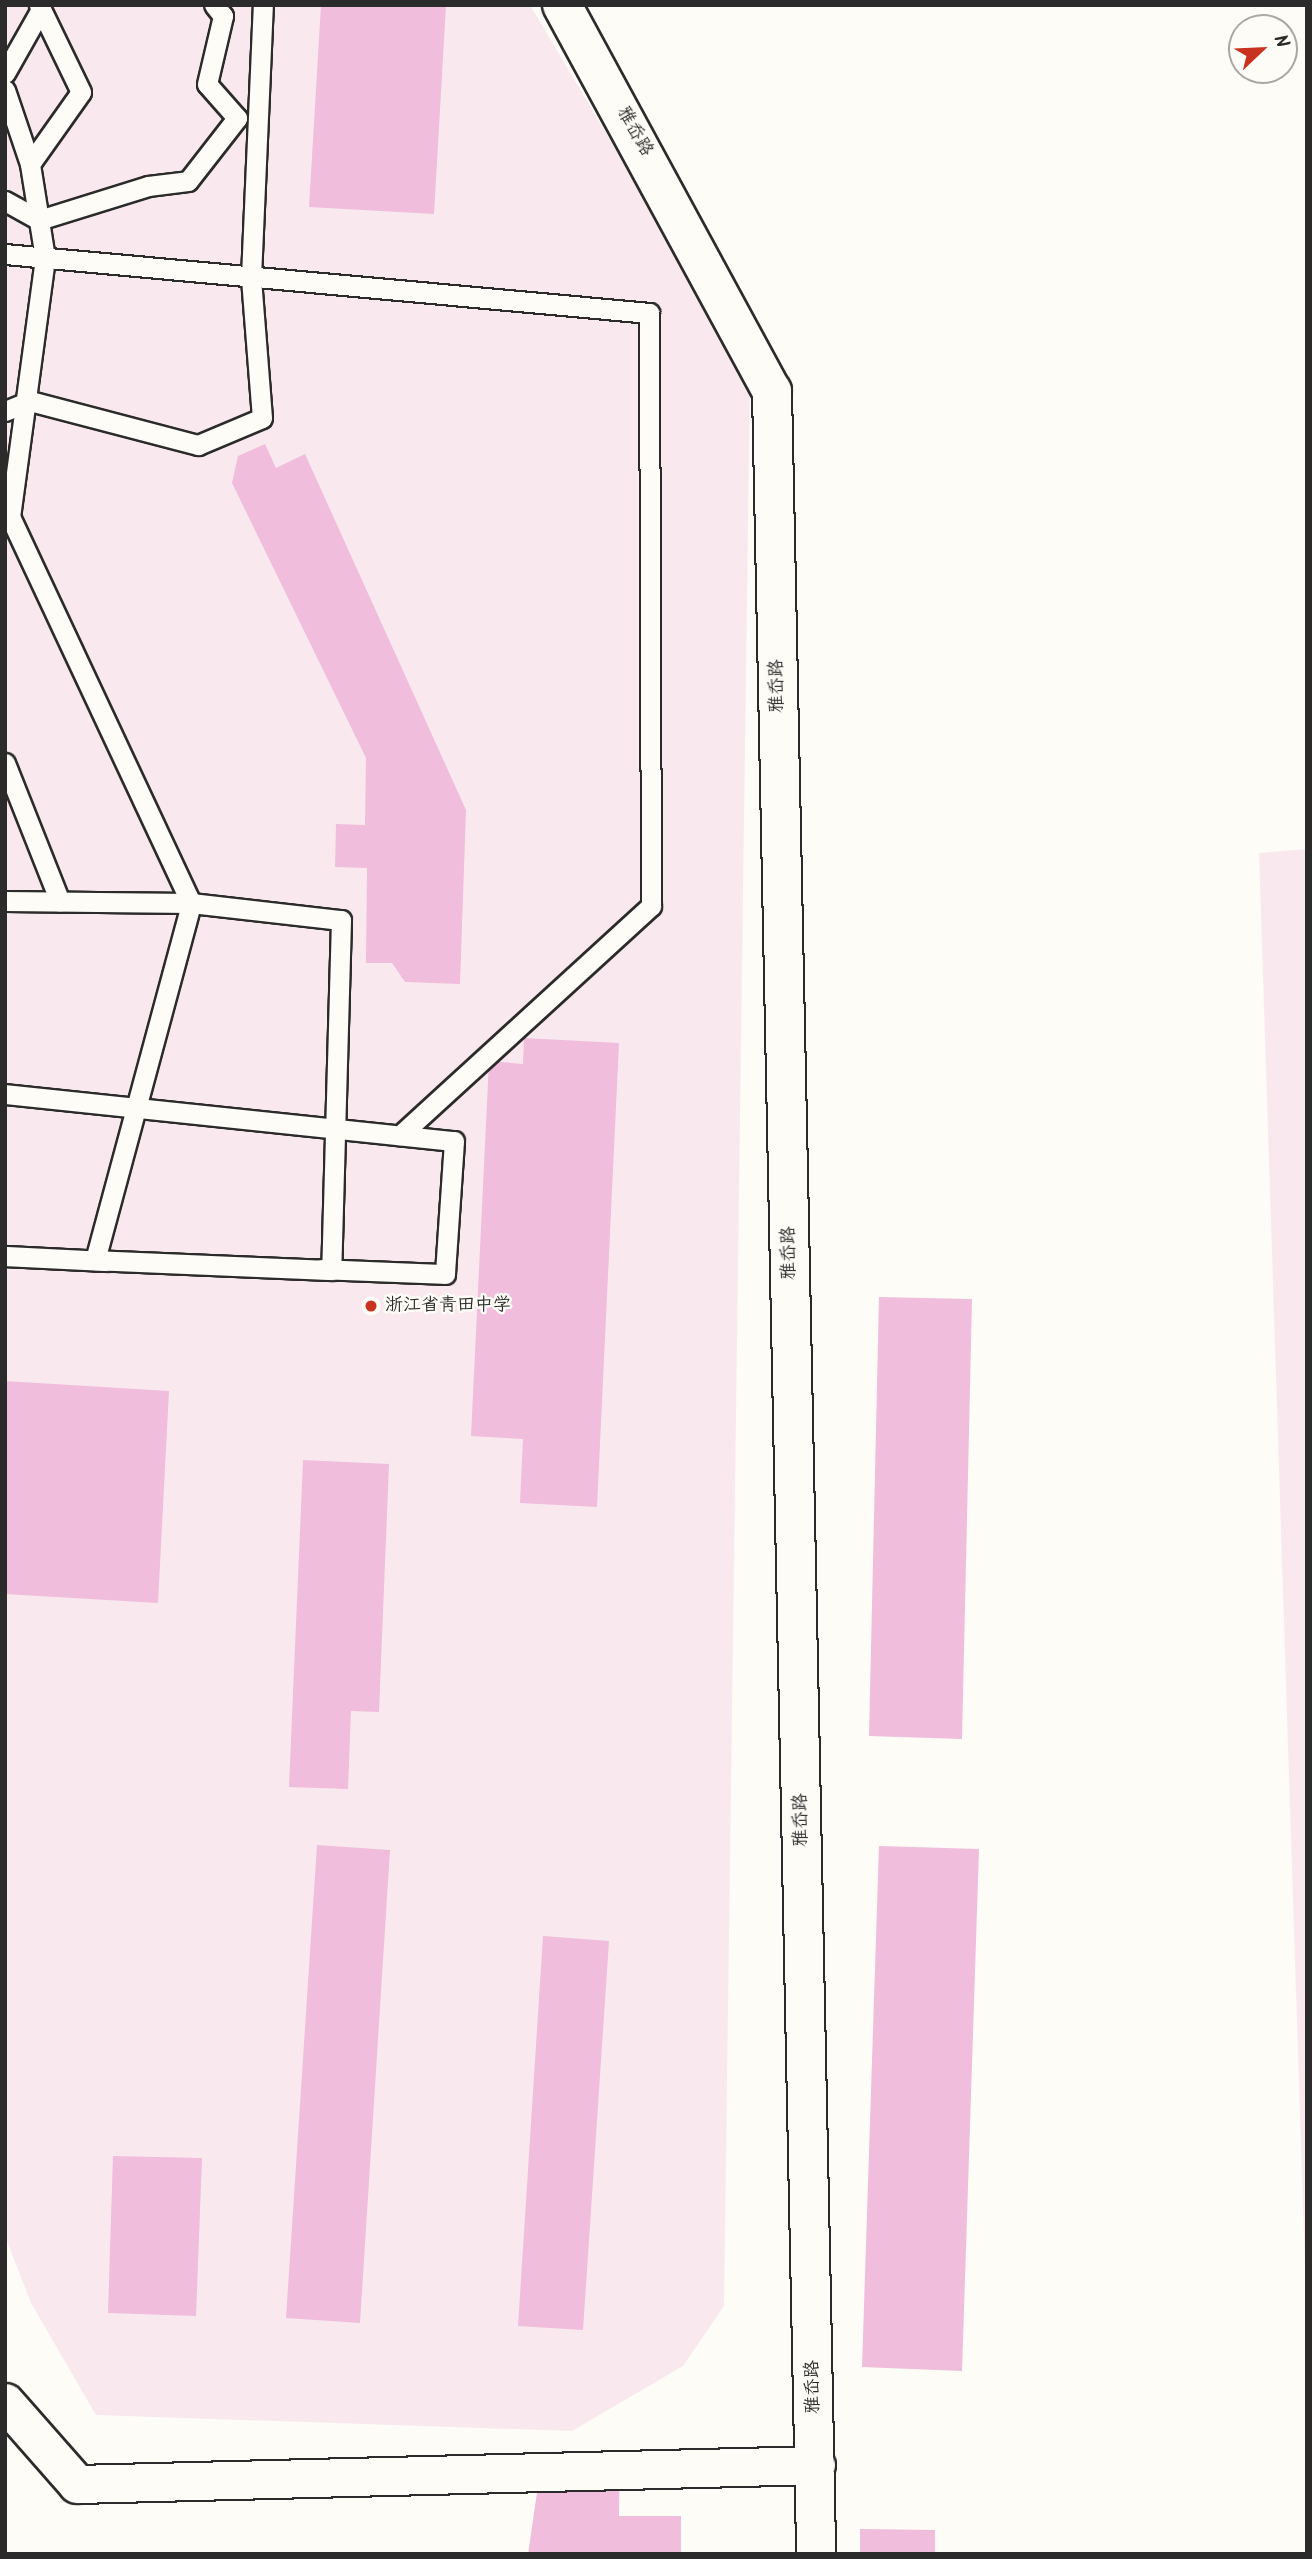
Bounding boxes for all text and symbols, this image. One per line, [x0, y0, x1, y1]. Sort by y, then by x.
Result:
north arrow [1228, 14, 1298, 84]
text: N [1264, 30, 1297, 53]
street label: 雅岙路 [611, 103, 657, 161]
street label: 雅岙路 [767, 659, 789, 713]
street label: 雅岙路 [779, 1226, 801, 1280]
place label: 浙江省青田中学 [385, 1295, 511, 1317]
marker: 浙江省青田中学 [363, 1298, 379, 1314]
street label: 雅岙路 [791, 1793, 813, 1847]
street label: 雅岙路 [803, 2360, 825, 2414]

